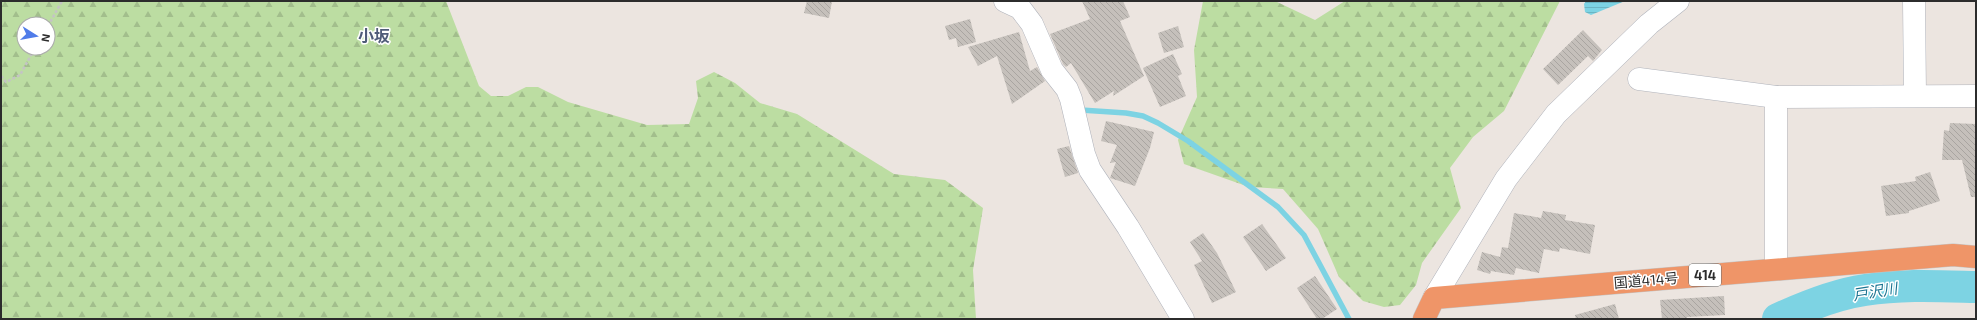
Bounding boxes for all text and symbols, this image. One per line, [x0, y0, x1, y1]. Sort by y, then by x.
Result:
north arrow [16, 16, 56, 56]
district label: 小坂 [358, 26, 390, 45]
text: N [39, 33, 53, 43]
road number: 414 [1689, 264, 1721, 286]
street label: 国道414号 [1613, 269, 1679, 291]
water label: 戸沢川 [1851, 278, 1901, 303]

